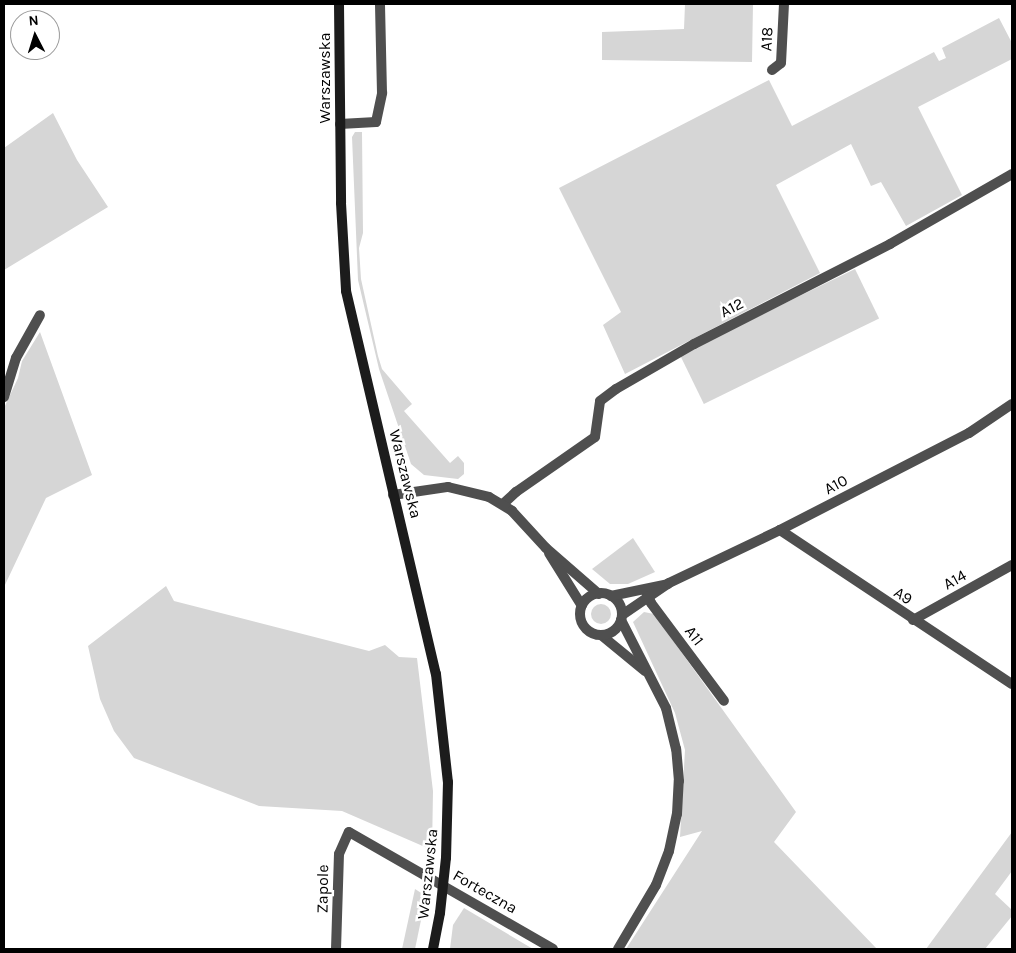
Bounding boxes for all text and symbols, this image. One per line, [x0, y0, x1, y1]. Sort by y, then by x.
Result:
north arrow [10, 10, 60, 60]
text: N [28, 12, 39, 29]
street label: A18 [757, 26, 777, 52]
street label: Warszawska [315, 32, 335, 124]
street label: A12 [717, 294, 747, 322]
street label: Warszawska [385, 428, 425, 520]
street label: A10 [821, 471, 851, 499]
street label: A14 [940, 566, 970, 594]
street label: A9 [890, 583, 916, 609]
street label: A11 [680, 622, 708, 650]
street label: Warszawska [414, 828, 442, 920]
street label: Zapole [313, 864, 333, 914]
street label: Forteczna [449, 866, 521, 918]

